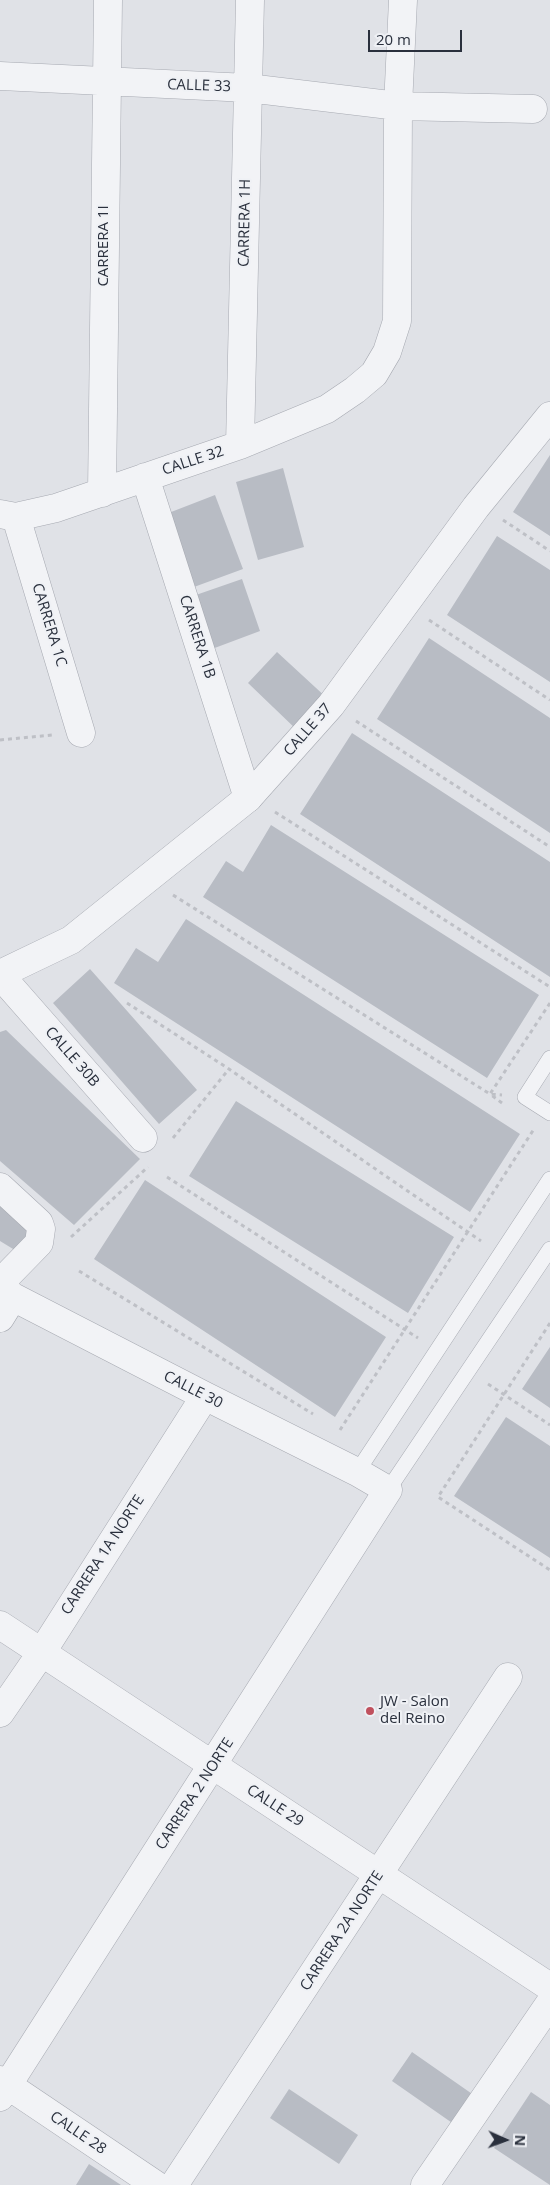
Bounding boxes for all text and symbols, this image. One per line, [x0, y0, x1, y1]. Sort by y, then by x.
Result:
scale bar [370, 20, 464, 52]
text: 20 m [376, 29, 411, 49]
street label: CALLE 33 [167, 76, 231, 96]
street label: CARRERA 1H [235, 179, 255, 267]
street label: CARRERA 1I [95, 205, 113, 287]
street label: CALLE 32 [160, 443, 226, 479]
street label: CARRERA 1C [28, 581, 70, 669]
street label: CARRERA 1B [175, 593, 219, 681]
street label: CALLE 37 [280, 700, 336, 760]
street label: CALLE 30B [41, 1023, 103, 1091]
street label: CALLE 30 [160, 1367, 226, 1413]
street label: CARRERA 1A NORTE [58, 1492, 148, 1618]
place label: JW - Salon del Reino [380, 1693, 449, 1728]
marker: JW - Salon del Reino [364, 1705, 376, 1717]
street label: CARRERA 2 NORTE [152, 1735, 238, 1853]
street label: CALLE 29 [243, 1781, 307, 1831]
street label: CARRERA 2A NORTE [297, 1868, 387, 1994]
street label: CALLE 28 [46, 2108, 110, 2158]
north arrow [480, 2115, 530, 2165]
text: N [511, 2135, 530, 2147]

